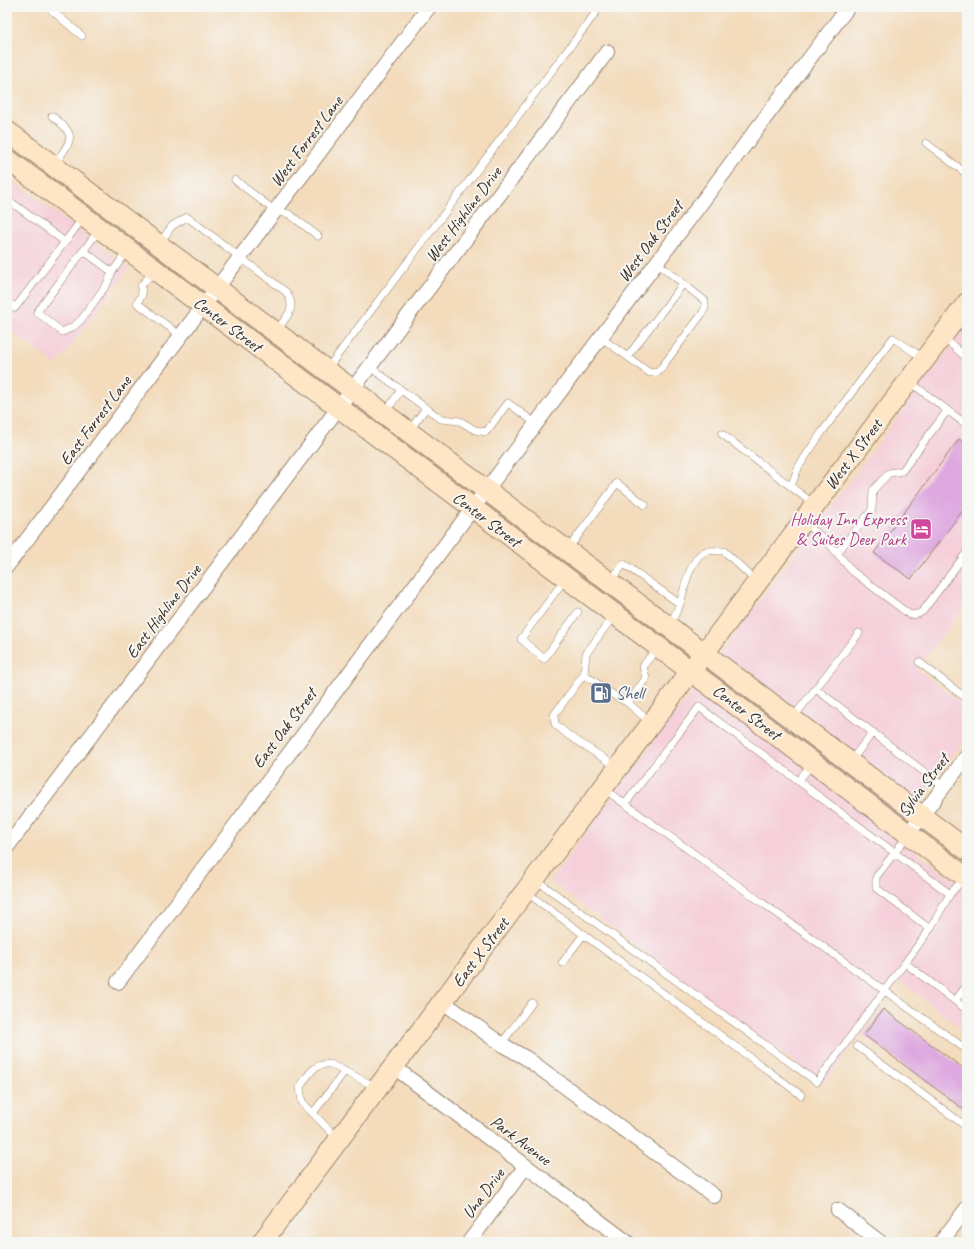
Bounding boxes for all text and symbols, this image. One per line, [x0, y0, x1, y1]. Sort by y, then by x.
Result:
street label: West Forrest Lane [265, 91, 348, 191]
street label: West Highline Drive [421, 161, 507, 266]
street label: West Oak Street [613, 195, 689, 286]
street label: Center Street [190, 292, 268, 358]
street label: East Forrest Lane [55, 370, 137, 469]
street label: West X Street [820, 413, 888, 494]
street label: Center Street [449, 487, 527, 553]
place label: Holiday Inn Express & Suites Deer Park [790, 509, 908, 550]
hotel icon: Holiday Inn Express & Suites Deer Park [908, 516, 934, 542]
street label: East Highline Drive [121, 559, 207, 663]
fuel station icon: Shell [588, 680, 614, 706]
street label: Center Street [709, 680, 787, 746]
street label: East Oak Street [248, 682, 323, 772]
place label: Shell [616, 683, 647, 704]
street label: Sylvia Street [893, 748, 955, 821]
street label: East X Street [447, 911, 515, 991]
street label: Park Avenue [486, 1111, 556, 1171]
street label: Una Drive [458, 1163, 510, 1223]

